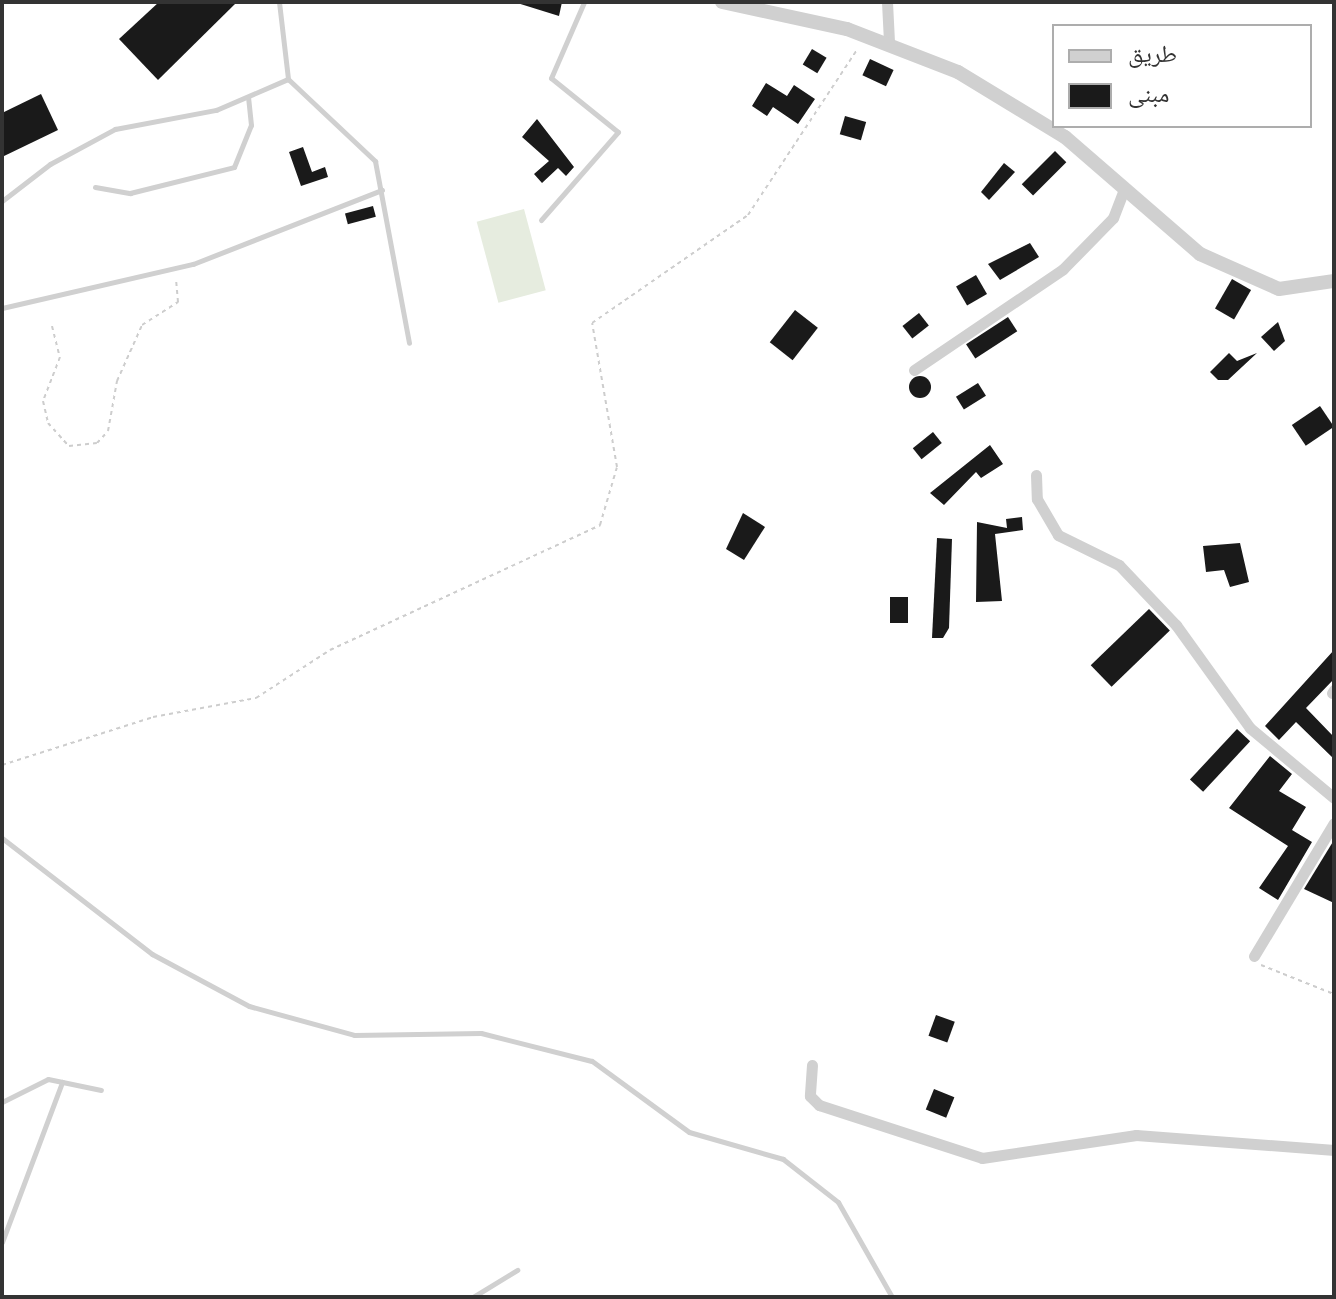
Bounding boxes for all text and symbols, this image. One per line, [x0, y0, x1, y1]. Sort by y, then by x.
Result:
legend [1052, 24, 1312, 128]
text: طريق [1128, 39, 1177, 68]
text: مبنى [1128, 79, 1169, 108]

